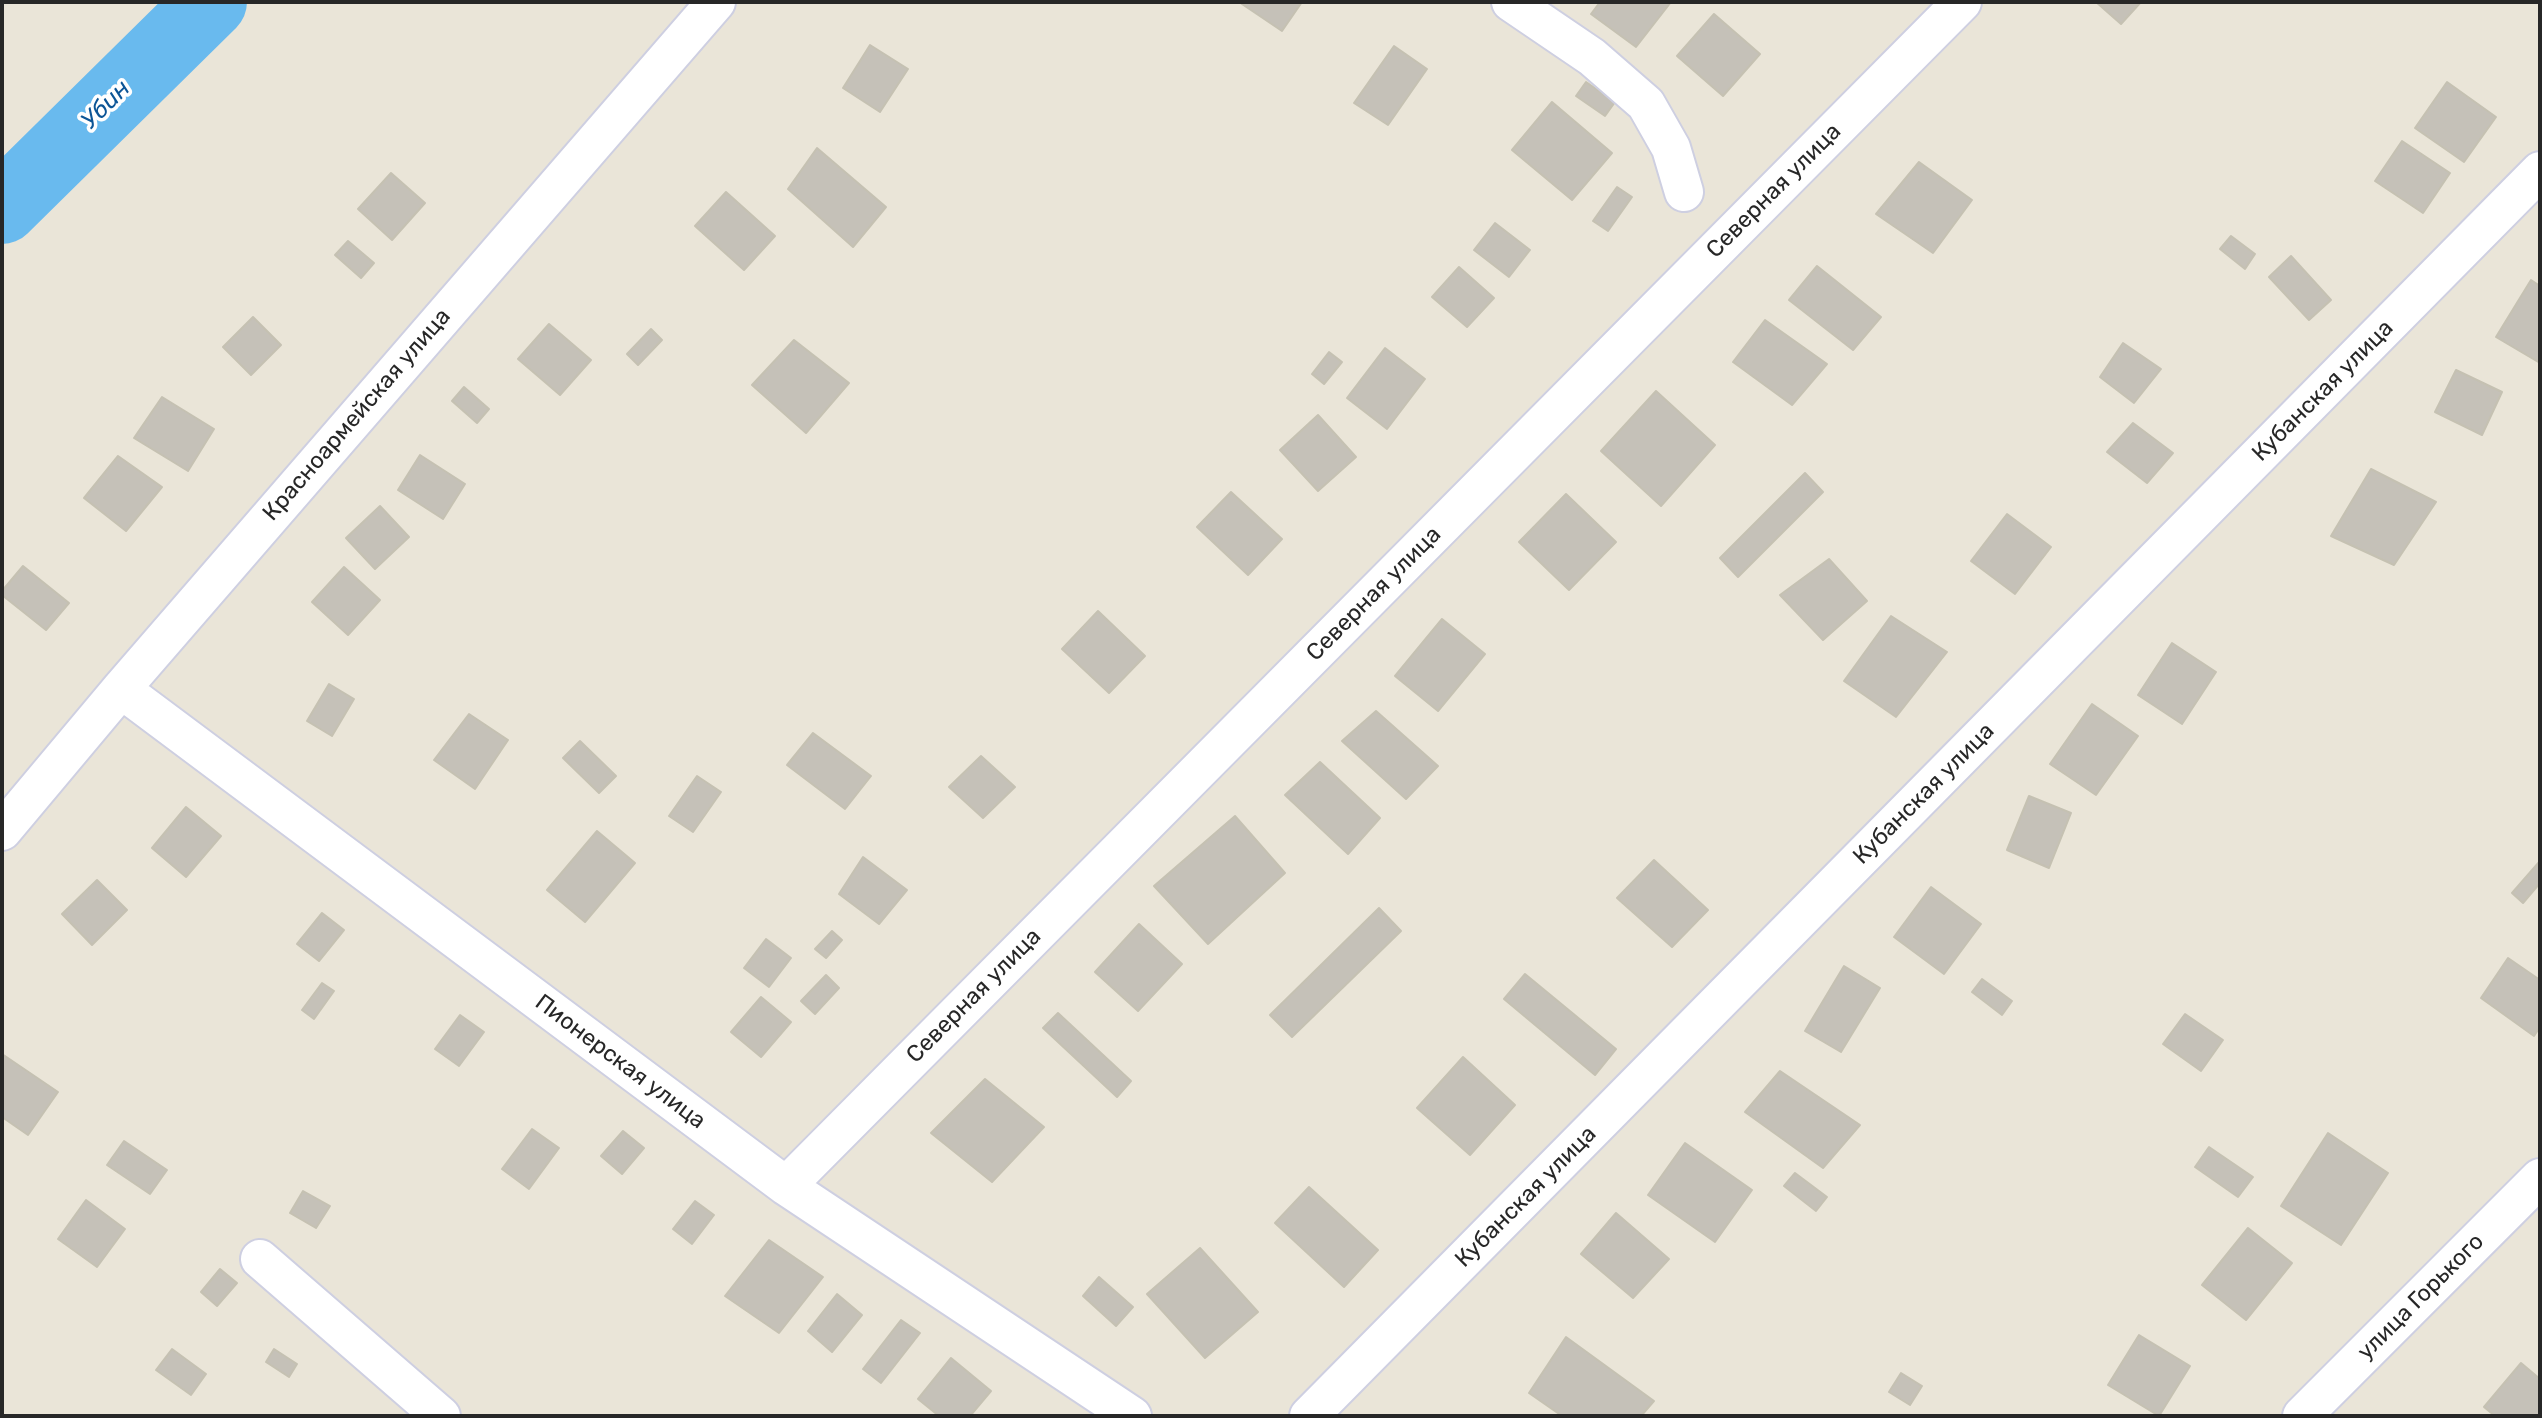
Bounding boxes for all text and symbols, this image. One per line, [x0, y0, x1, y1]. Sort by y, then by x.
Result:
water label: Убин [76, 75, 136, 135]
street label: Северная улица [1701, 118, 1847, 264]
street label: Красноармейская улица [257, 303, 457, 527]
street label: Кубанская улица [2247, 315, 2399, 467]
street label: Северная улица [1301, 521, 1447, 667]
street label: Кубанская улица [1848, 718, 2000, 870]
street label: Северная улица [901, 923, 1047, 1069]
street label: Пионерская улица [529, 989, 711, 1135]
street label: Кубанская улица [1450, 1121, 1602, 1273]
street label: улица Горького [2352, 1228, 2490, 1366]

